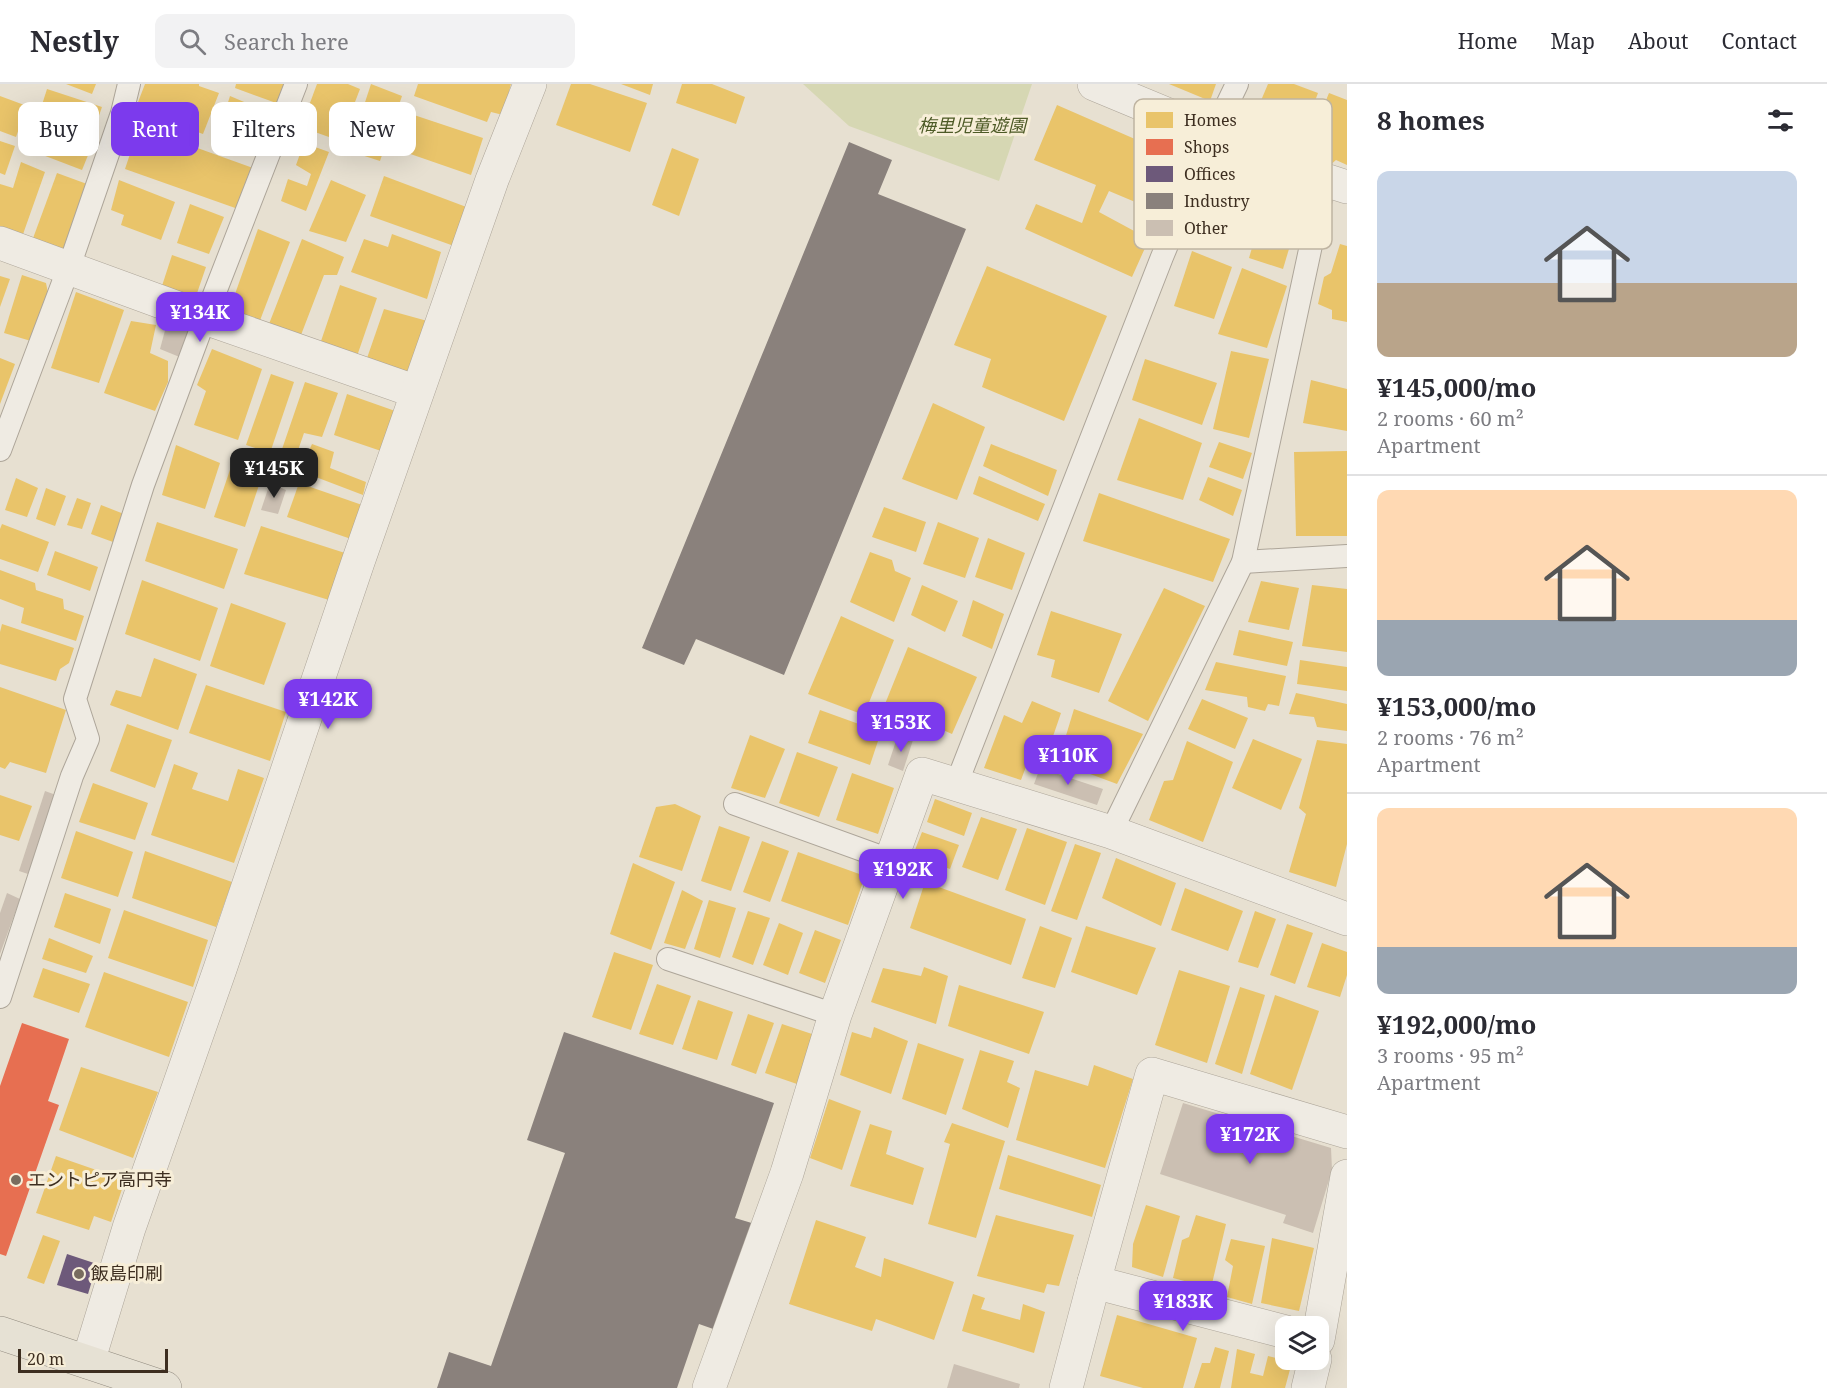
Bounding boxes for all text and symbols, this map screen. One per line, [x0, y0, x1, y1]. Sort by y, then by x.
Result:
search box [155, 14, 575, 68]
text: Nestly [30, 22, 119, 60]
icon: search [176, 25, 209, 58]
text: Search here [224, 26, 349, 56]
text: Home [1458, 27, 1518, 55]
text: Map [1551, 27, 1595, 55]
text: About [1628, 27, 1689, 55]
text: Contact [1722, 27, 1797, 55]
legend [1134, 99, 1332, 249]
chip: Buy [18, 102, 99, 156]
chip: Rent [111, 102, 199, 156]
chip: Filters [211, 102, 317, 156]
chip: New [329, 102, 416, 156]
text: 8 homes [1377, 102, 1485, 138]
icon: filters [1764, 104, 1797, 137]
text: Homes [1184, 109, 1237, 131]
park label: 梅里児童遊園 [918, 113, 1029, 137]
text: Shops [1184, 136, 1229, 158]
text: Offices [1184, 163, 1236, 185]
text: Industry [1184, 190, 1251, 212]
icon: home [1533, 210, 1641, 318]
text: Other [1184, 217, 1228, 239]
pin: ¥134K [158, 292, 242, 343]
text: ¥134K [170, 298, 230, 325]
text: ¥145,000/mo [1377, 369, 1537, 405]
text: 2 rooms · 60 m² [1377, 405, 1524, 432]
text: Apartment [1377, 432, 1481, 459]
pin: ¥145K [232, 448, 316, 499]
text: ¥145K [244, 454, 304, 481]
icon: home [1533, 529, 1641, 637]
pin: ¥142K [286, 679, 370, 730]
text: ¥142K [298, 685, 358, 712]
text: ¥153,000/mo [1377, 688, 1537, 724]
pin: ¥153K [859, 702, 943, 753]
text: ¥153K [871, 708, 931, 735]
text: 2 rooms · 76 m² [1377, 724, 1524, 751]
pin: ¥110K [1026, 735, 1110, 786]
text: ¥110K [1038, 741, 1098, 768]
text: Apartment [1377, 751, 1481, 778]
icon: home [1533, 847, 1641, 955]
pin: ¥192K [861, 849, 945, 900]
text: ¥192K [873, 855, 933, 882]
text: ¥192,000/mo [1377, 1006, 1537, 1042]
text: 3 rooms · 95 m² [1377, 1042, 1524, 1069]
text: Apartment [1377, 1069, 1481, 1096]
pin: ¥172K [1208, 1114, 1292, 1165]
text: ¥172K [1220, 1120, 1280, 1147]
place label: エントピア高円寺 [28, 1167, 172, 1191]
marker: エントピア高円寺 [9, 1173, 23, 1187]
place label: 飯島印刷 [91, 1261, 163, 1285]
marker: 飯島印刷 [72, 1267, 86, 1281]
pin: ¥183K [1141, 1281, 1225, 1332]
text: ¥183K [1153, 1287, 1213, 1314]
map controls [1275, 1316, 1329, 1370]
button: layers [1275, 1316, 1329, 1370]
scale bar [18, 1346, 168, 1374]
text: 20 m [27, 1348, 64, 1370]

